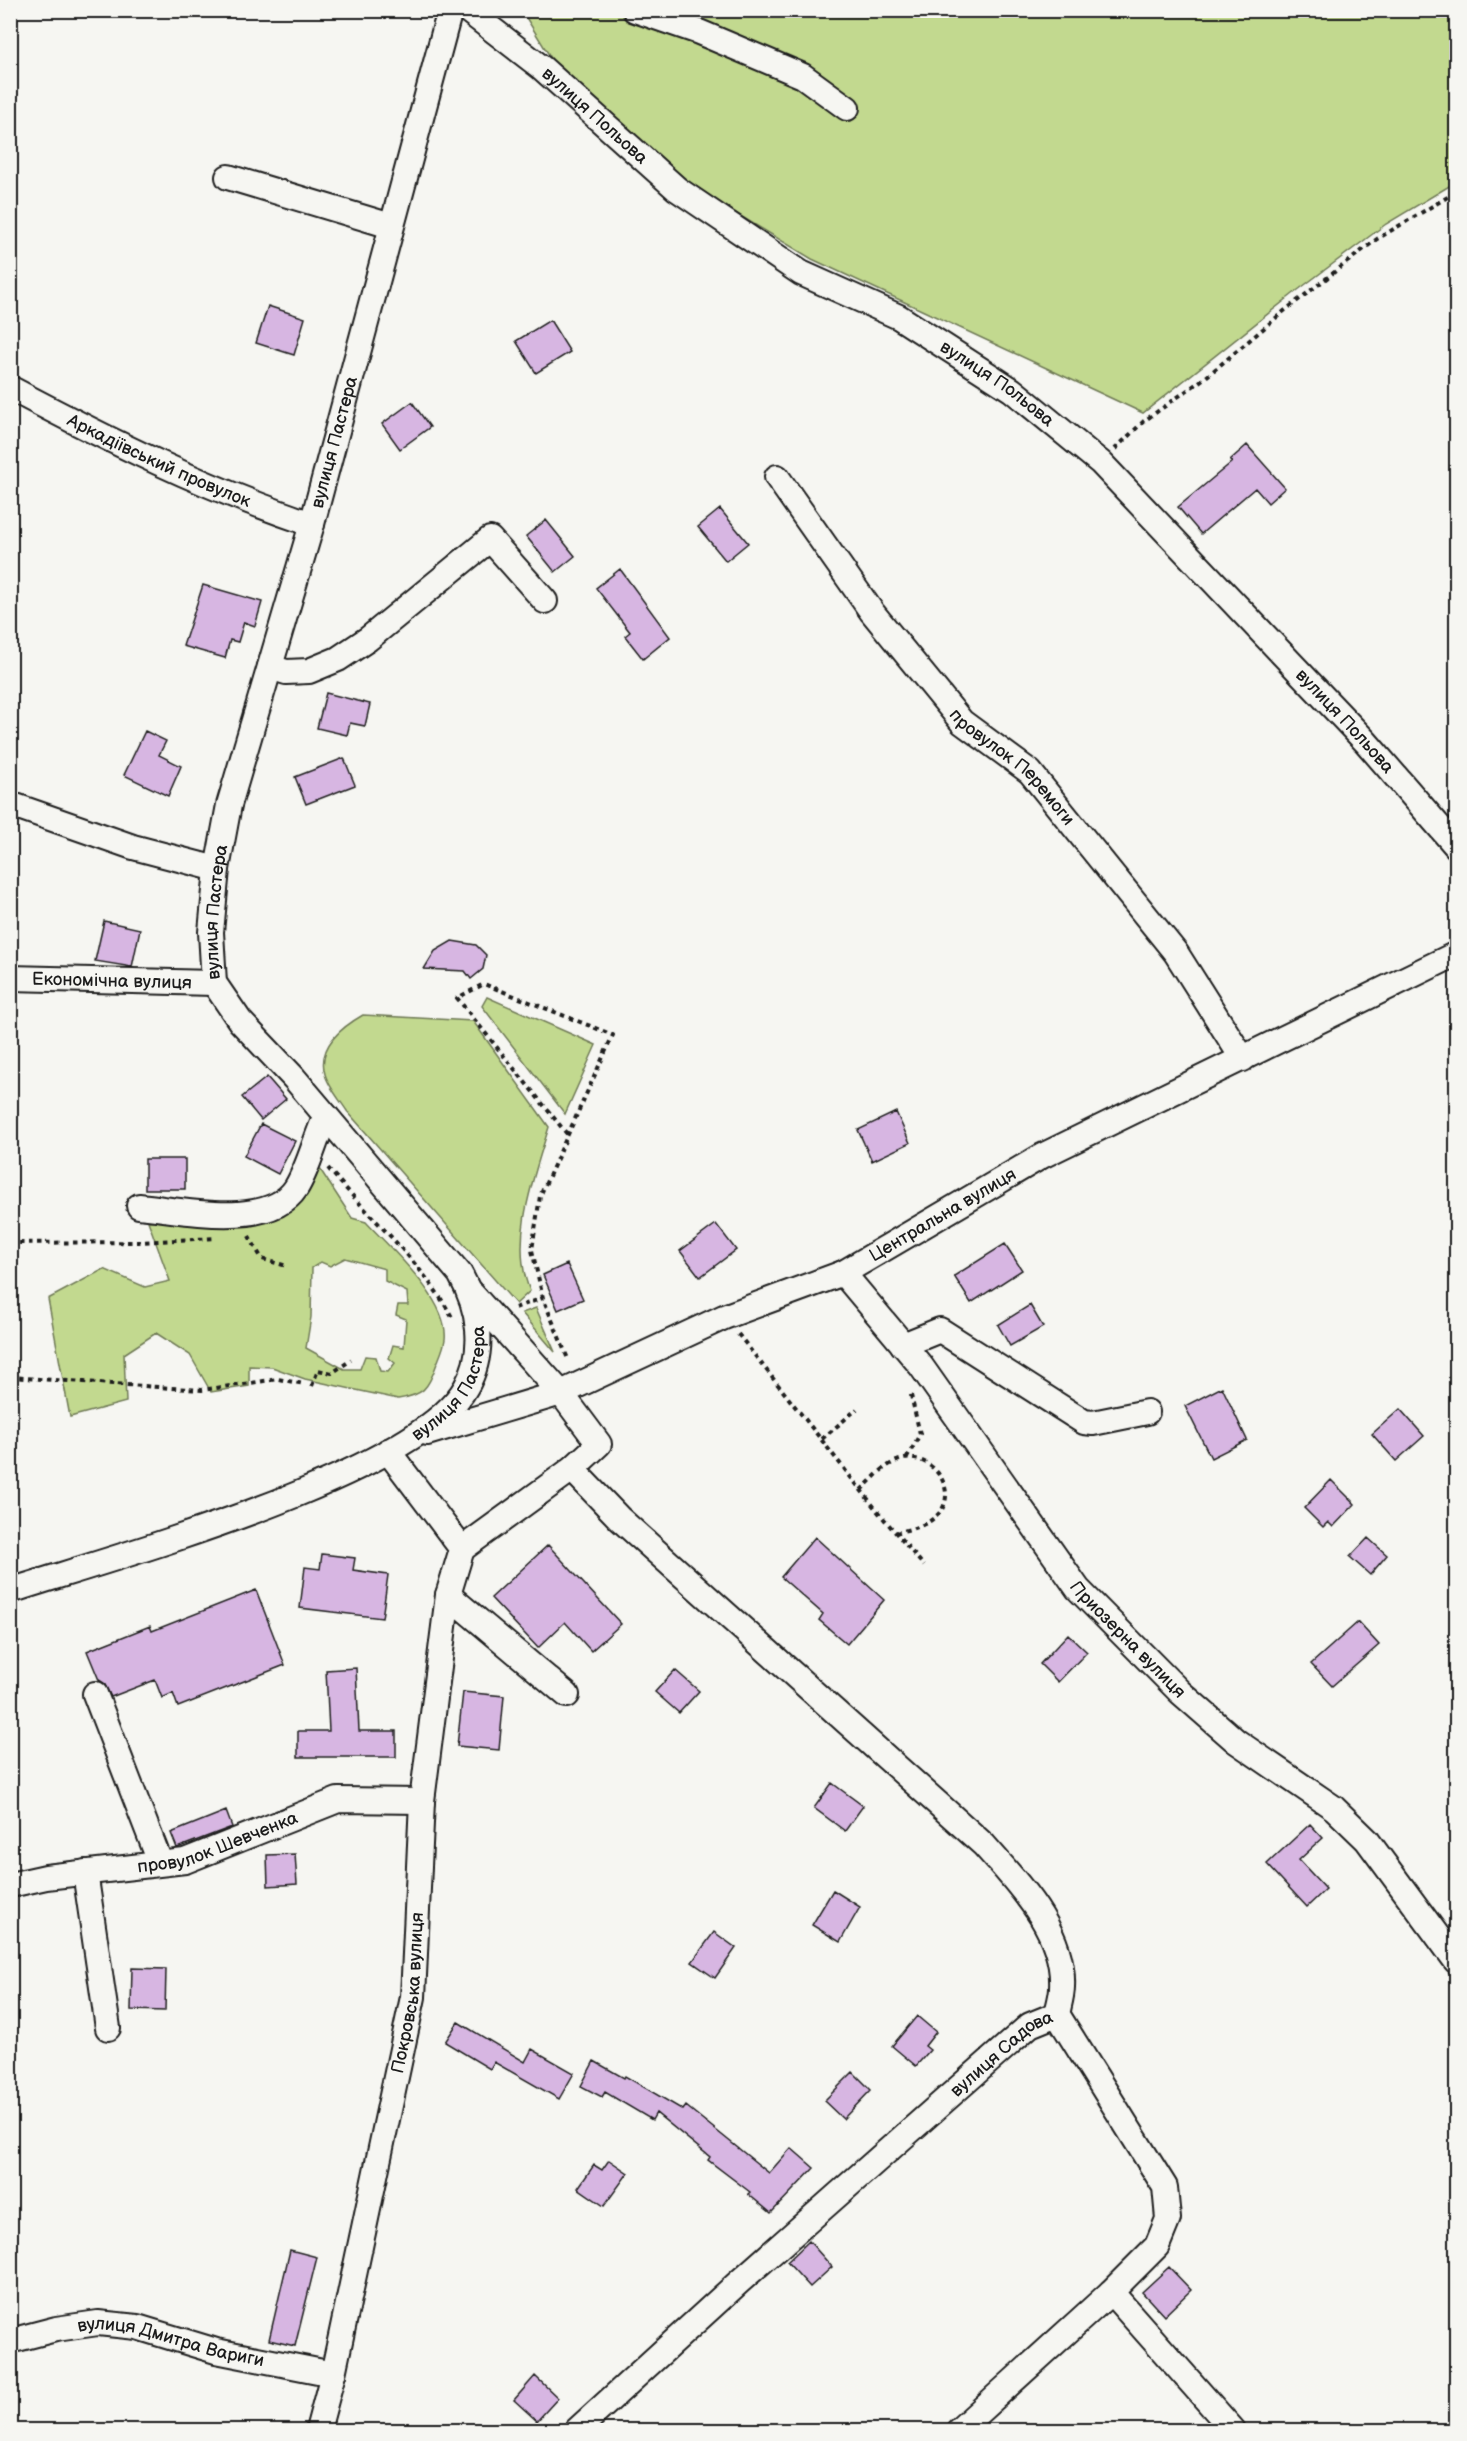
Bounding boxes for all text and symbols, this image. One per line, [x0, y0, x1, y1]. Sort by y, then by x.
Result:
street label: вулиця Польова [538, 63, 652, 169]
street label: вулиця Польова [936, 336, 1059, 431]
street label: вулиця Пастера [306, 373, 362, 510]
street label: Аркадіївський провулок [63, 409, 254, 512]
street label: вулиця Польова [1291, 664, 1399, 778]
street label: провулок Перемоги [945, 704, 1079, 829]
street label: вулиця Пастера [200, 842, 232, 980]
street label: Економічна вулиця [32, 968, 192, 993]
street label: Центральна вулиця [865, 1163, 1020, 1266]
street label: вулиця Пастера [408, 1325, 489, 1445]
street label: Приозерна вулиця [1065, 1577, 1190, 1702]
street label: провулок Шевченка [136, 1807, 301, 1877]
street label: Покровська вулиця [387, 1912, 427, 2075]
street label: вулиця Садова [946, 2006, 1056, 2101]
street label: вулиця Дмитра Вариги [76, 2312, 266, 2371]

